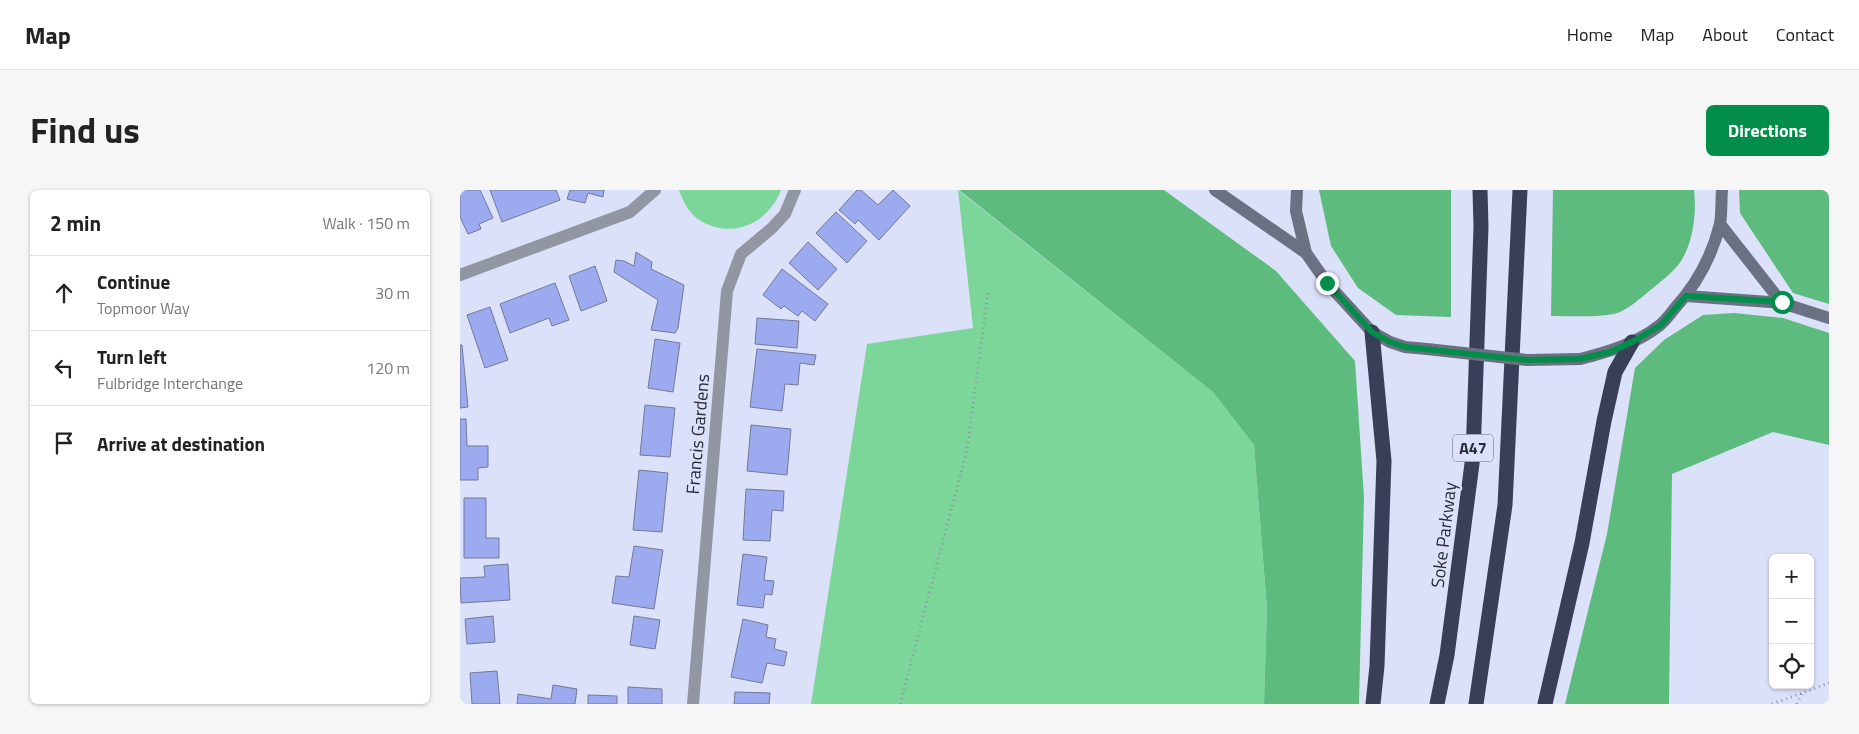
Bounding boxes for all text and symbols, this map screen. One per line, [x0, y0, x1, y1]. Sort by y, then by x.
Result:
text: Map [25, 17, 71, 53]
text: Home [1567, 21, 1613, 48]
text: Map [1641, 21, 1674, 48]
text: About [1702, 21, 1748, 48]
text: Contact [1776, 21, 1834, 48]
text: Find us [30, 103, 140, 157]
button: Directions [1706, 105, 1829, 156]
text: 2 min [50, 207, 101, 239]
text: Walk · 150 m [322, 211, 410, 235]
text: Continue [97, 267, 170, 296]
route end [1316, 272, 1339, 295]
icon: ahead [50, 279, 78, 307]
text: 30 m [375, 281, 410, 305]
route start [1771, 291, 1794, 314]
text: Topmoor Way [97, 296, 190, 320]
text: Turn left [97, 342, 167, 371]
icon: left [50, 354, 78, 382]
text: 120 m [366, 356, 410, 380]
text: Fulbridge Interchange [97, 371, 243, 395]
street label: Francis Gardens [679, 373, 716, 495]
icon: arrive [50, 429, 78, 457]
text: Arrive at destination [97, 429, 265, 458]
road number: A47 [1453, 434, 1493, 462]
street label: Soke Parkway [1424, 480, 1463, 589]
map controls [1769, 554, 1814, 689]
button: + [1769, 554, 1814, 599]
button: − [1769, 599, 1814, 644]
button: locate [1769, 644, 1814, 689]

